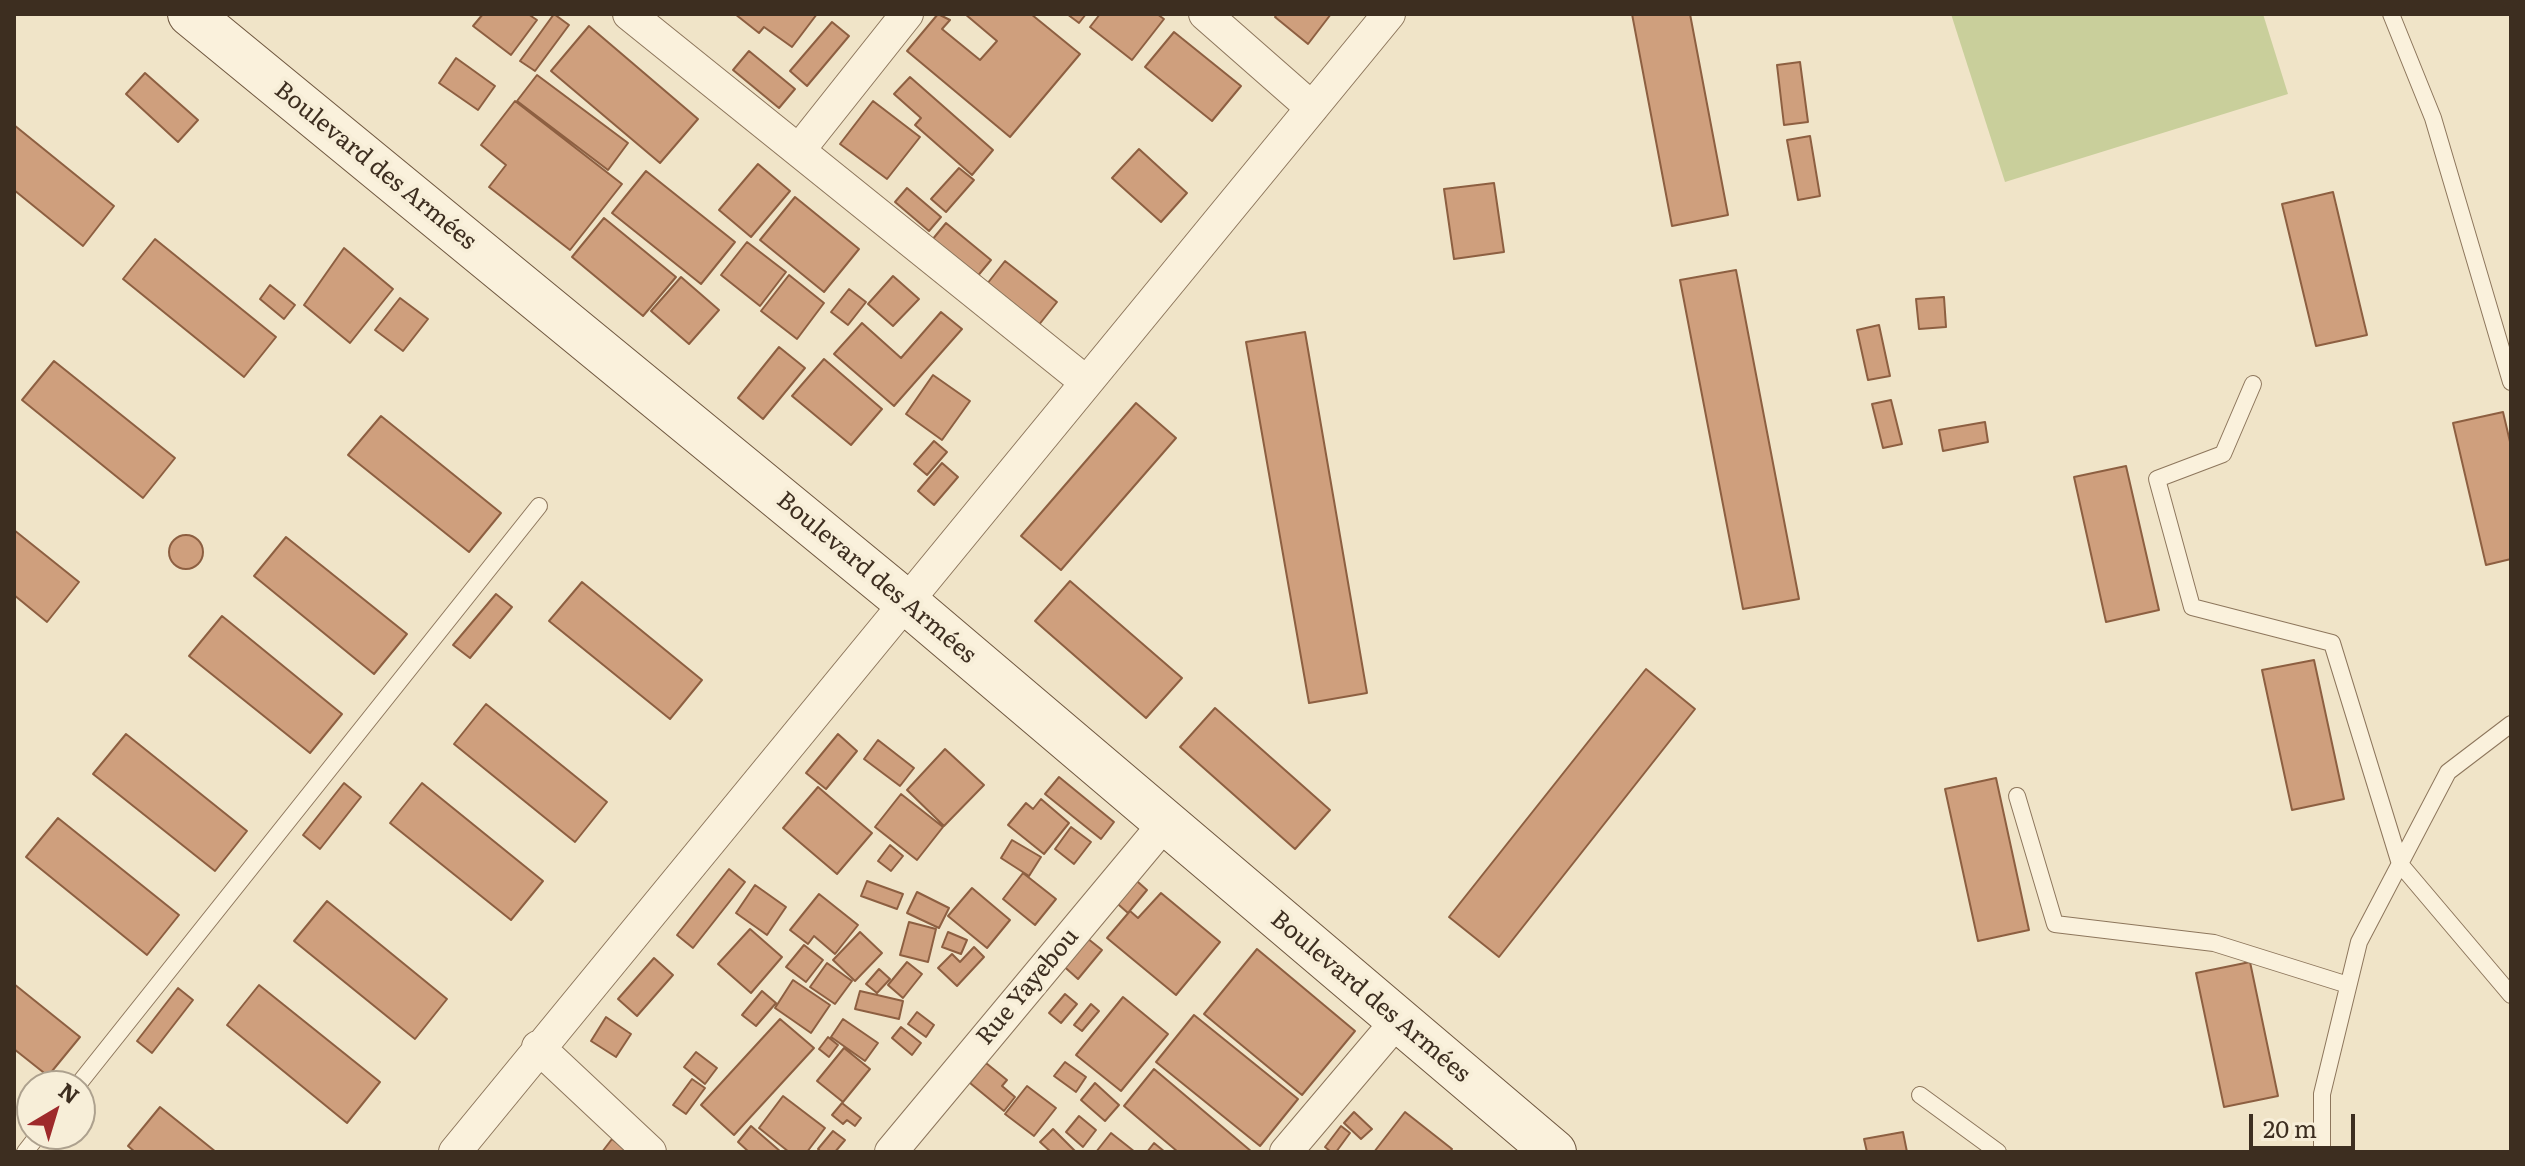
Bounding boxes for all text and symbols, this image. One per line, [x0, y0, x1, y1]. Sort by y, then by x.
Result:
street label: Boulevard des Armées [268, 76, 482, 256]
street label: Boulevard des Armées [770, 486, 982, 670]
street label: Boulevard des Armées [1264, 905, 1476, 1089]
street label: Rue Yayebou [971, 923, 1085, 1051]
north arrow [16, 1070, 96, 1150]
text: N [52, 1074, 87, 1111]
scale bar [2253, 1098, 2359, 1148]
text: 20 m [2263, 1110, 2317, 1145]

